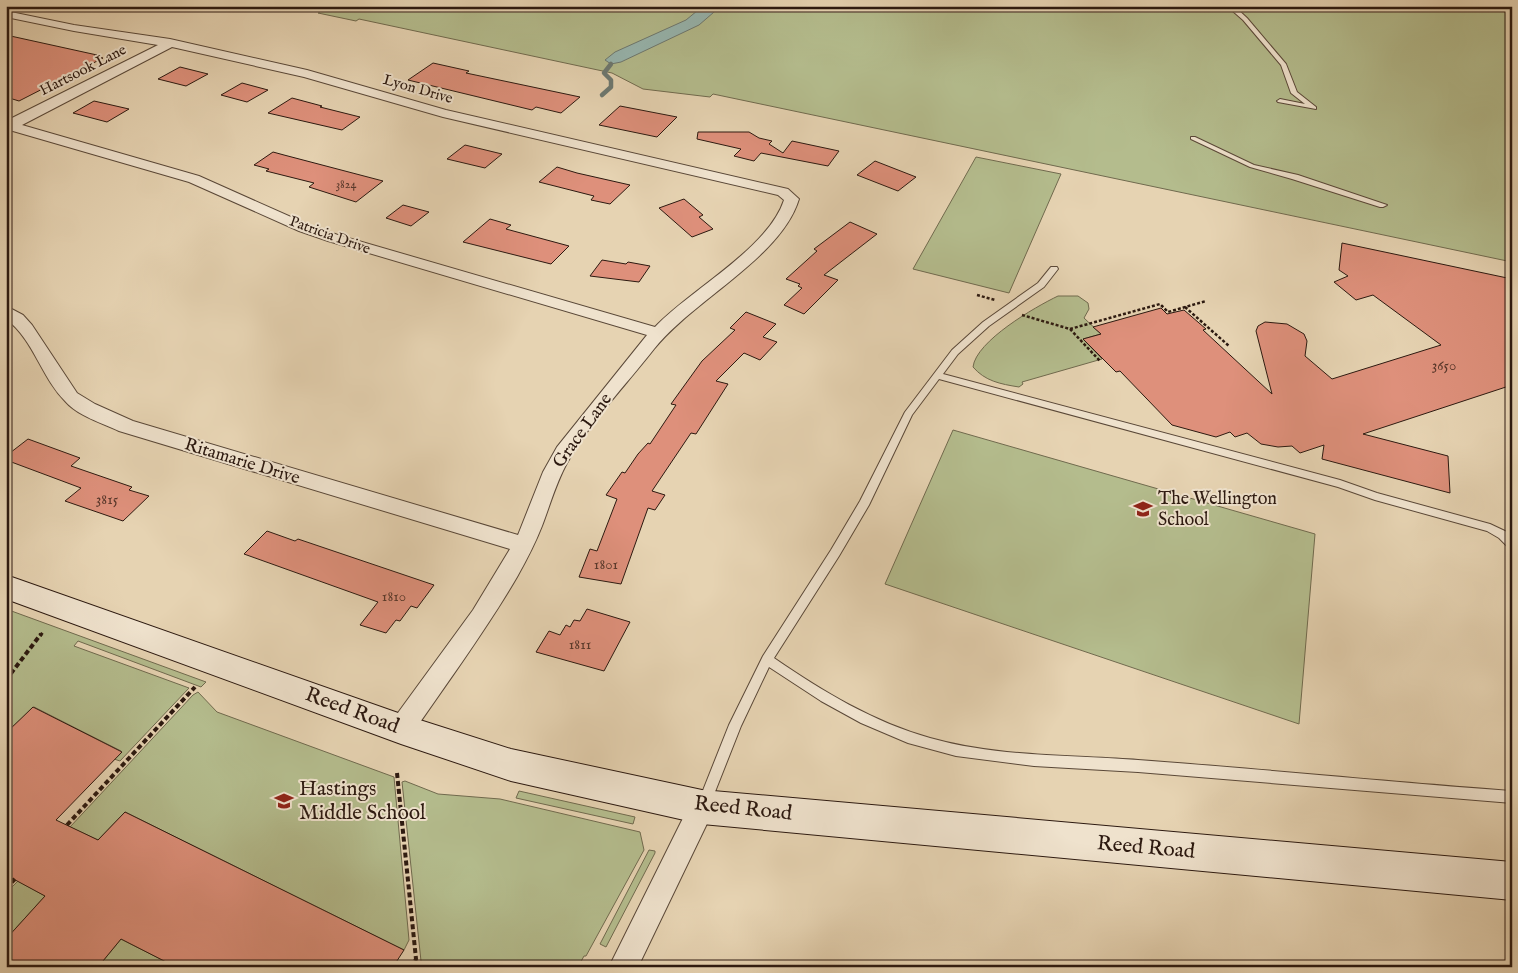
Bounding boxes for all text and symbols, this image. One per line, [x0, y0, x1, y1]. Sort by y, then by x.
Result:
street label: Hartsook Lane [36, 40, 130, 100]
street label: Lyon Drive [381, 70, 455, 108]
house number: 3824 [336, 177, 356, 192]
street label: Patricia Drive [287, 212, 373, 258]
house number: 3650 [1432, 356, 1456, 375]
street label: Grace Lane [548, 389, 618, 473]
street label: Ritamarie Drive [182, 434, 302, 490]
place label: The Wellington School [1158, 488, 1277, 532]
house number: 3815 [96, 490, 119, 509]
school or university icon: The Wellington School [1132, 498, 1154, 520]
house number: 1801 [594, 555, 618, 574]
house number: 1810 [382, 587, 406, 606]
house number: 1811 [569, 635, 591, 654]
street label: Reed Road [301, 681, 404, 741]
place label: Hastings Middle School [299, 776, 426, 827]
school or university icon: Hastings Middle School [273, 790, 295, 812]
street label: Reed Road [693, 790, 794, 828]
street label: Reed Road [1096, 830, 1197, 866]

